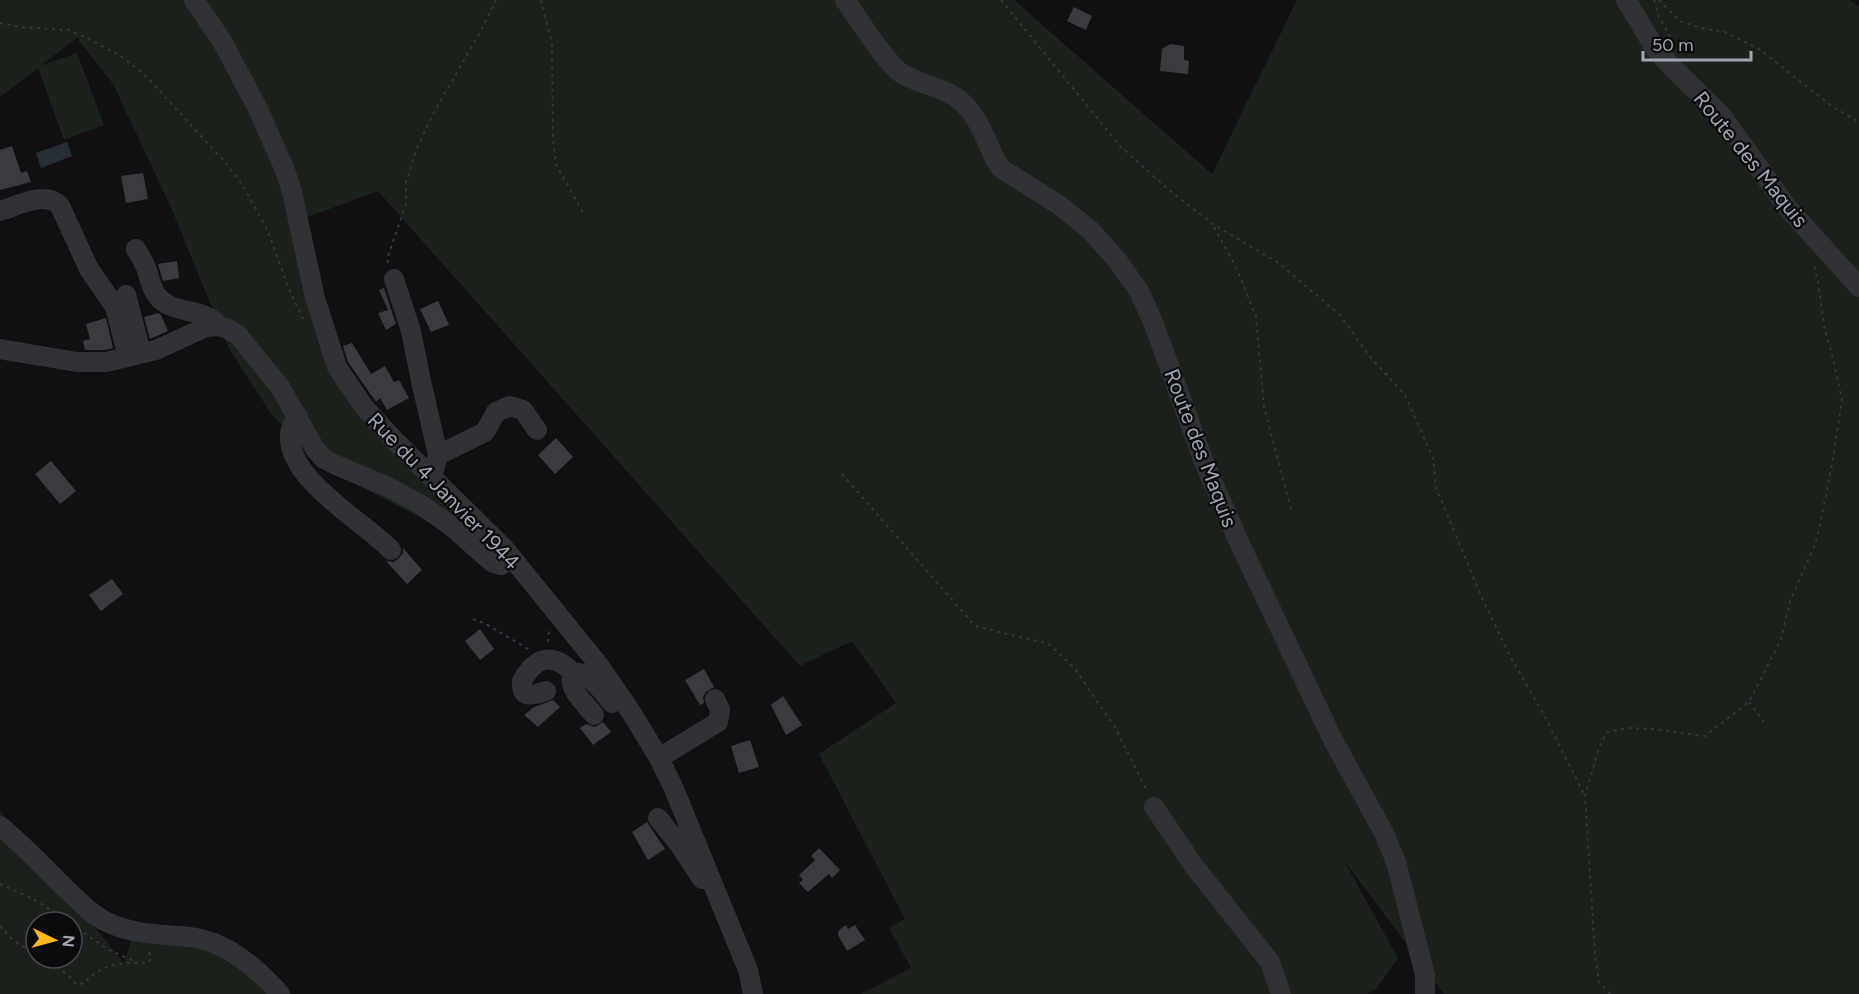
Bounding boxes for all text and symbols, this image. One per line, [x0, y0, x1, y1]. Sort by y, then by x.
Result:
scale bar [1643, 24, 1751, 62]
text: 50 m [1652, 34, 1694, 56]
street label: Route des Maquis [1689, 86, 1813, 232]
street label: Route des Maquis [1159, 365, 1243, 531]
street label: Rue du 4 Janvier 1944 [363, 407, 525, 575]
north arrow [24, 910, 84, 970]
text: N [58, 934, 78, 948]

